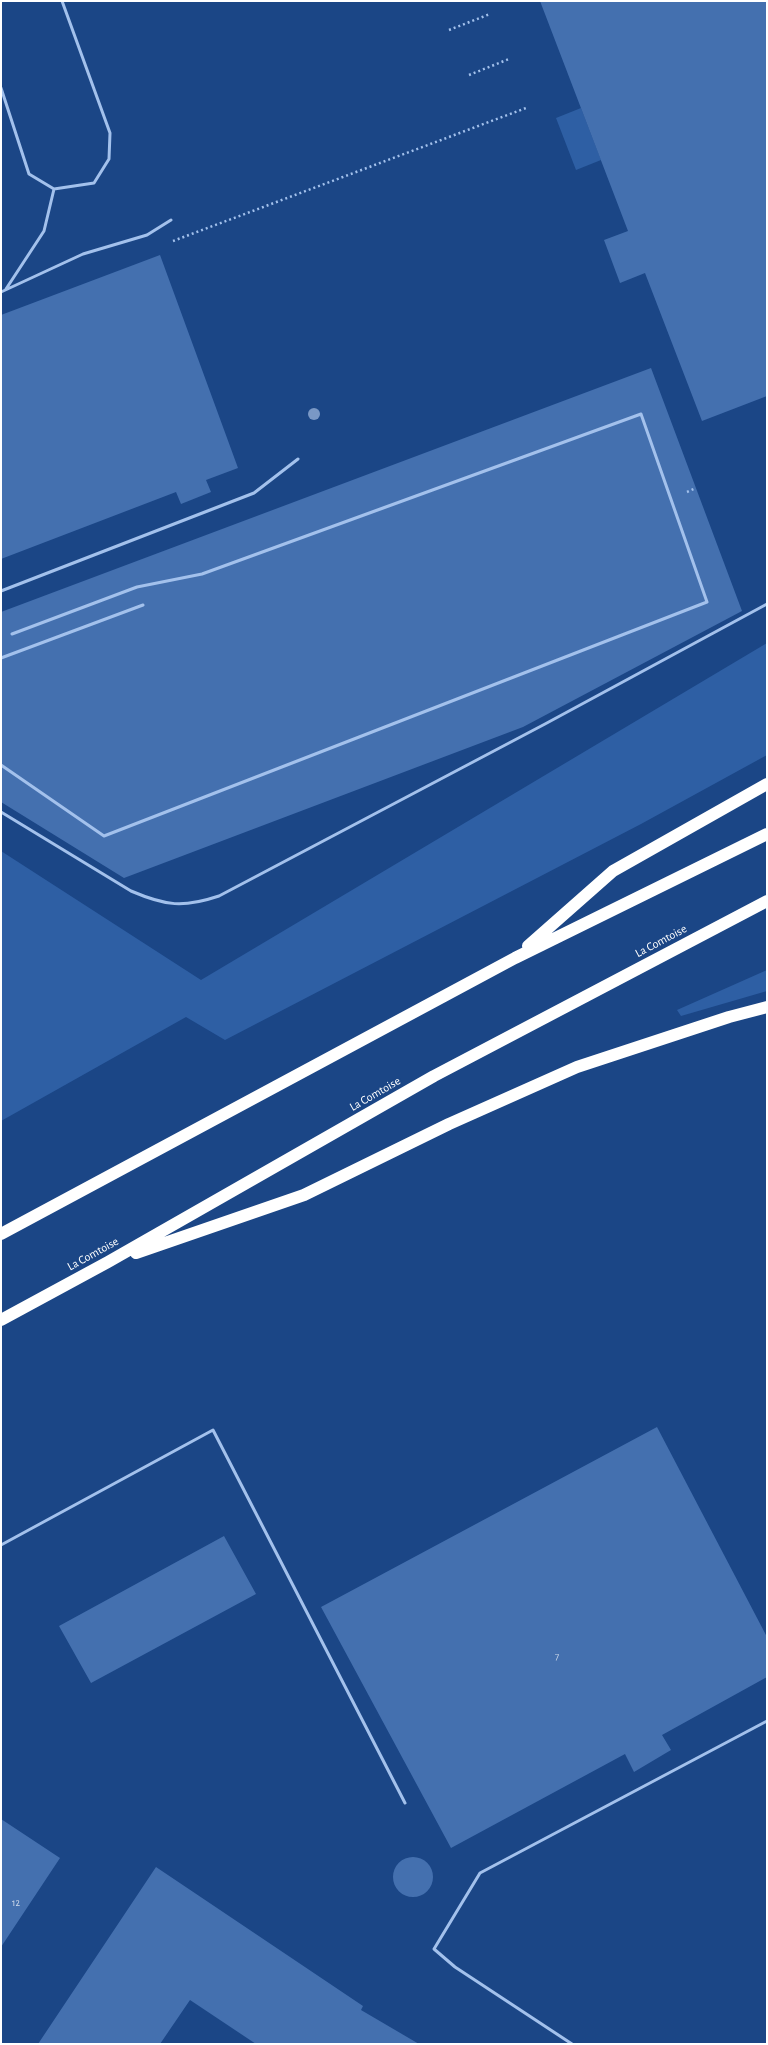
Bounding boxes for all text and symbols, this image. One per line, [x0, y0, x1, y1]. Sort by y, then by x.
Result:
street label: La Comtoise [633, 921, 689, 961]
street label: La Comtoise [347, 1074, 403, 1114]
street label: La Comtoise [65, 1234, 121, 1274]
house number: 7 [555, 1651, 559, 1663]
house number: 12 [12, 1897, 20, 1909]

